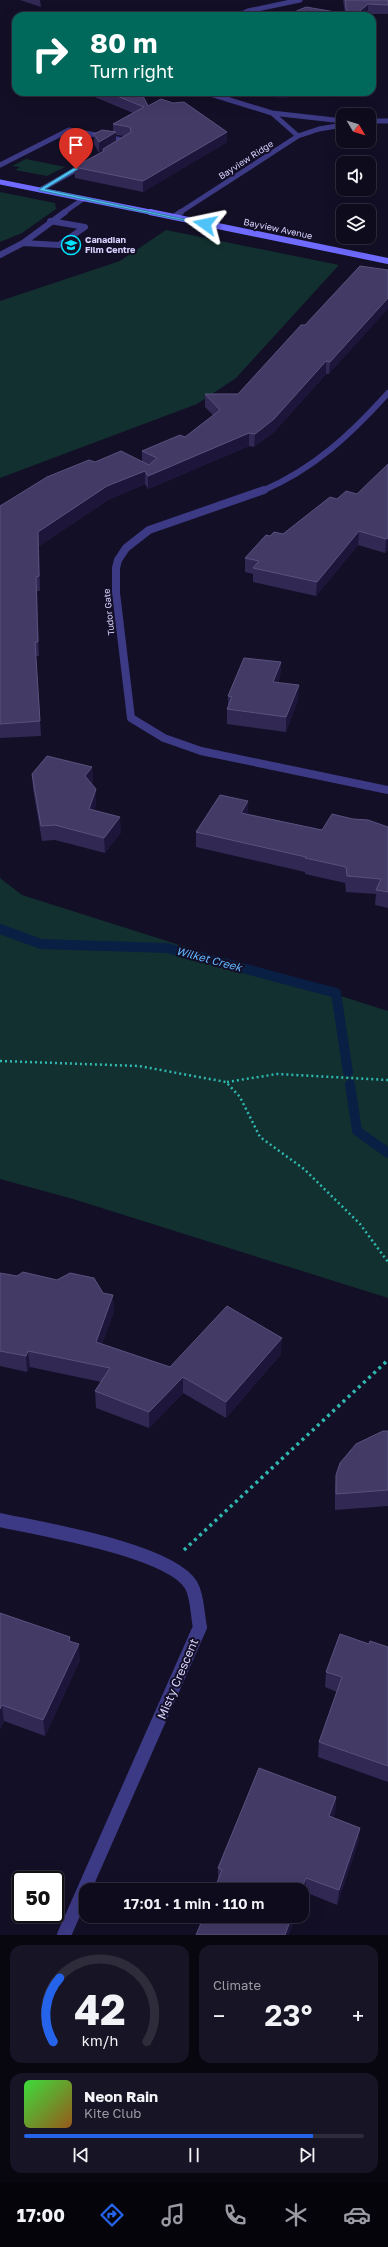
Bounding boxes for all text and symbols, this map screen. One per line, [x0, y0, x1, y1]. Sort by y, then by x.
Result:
text: 80 m [90, 26, 158, 59]
icon: right [24, 28, 76, 80]
text: Turn right [90, 60, 174, 82]
north arrow [336, 108, 376, 148]
map controls [336, 108, 376, 244]
pin [59, 128, 93, 169]
icon: arrive [65, 134, 87, 156]
street label: Bayview Ridge [216, 138, 275, 181]
button: sound [336, 156, 376, 196]
position arrow [184, 203, 226, 245]
button: layers [336, 204, 376, 244]
street label: Bayview Avenue [243, 216, 314, 241]
school or university icon: Canadian Film Centre [60, 234, 82, 256]
place label: Canadian Film Centre [85, 234, 136, 255]
street label: Tudor Gate [101, 588, 116, 636]
water label: Wilket Creek [175, 944, 245, 974]
street label: Misty Crescent [154, 1636, 201, 1721]
speed limit sign: 50 [12, 1871, 64, 1923]
text: 17:01 · 1 min · 110 m [124, 1894, 264, 1912]
text: Climate [213, 1977, 261, 1993]
text: 42 [74, 1984, 125, 2034]
text: 23° [265, 1997, 312, 2033]
text: − [213, 2002, 225, 2029]
text: + [352, 2002, 364, 2029]
text: km/h [81, 2032, 118, 2049]
text: Neon Rain [84, 2087, 158, 2105]
text: Kite Club [84, 2105, 141, 2121]
icon: previous [70, 2144, 92, 2166]
icon: pause [183, 2144, 205, 2166]
icon: next [296, 2144, 318, 2166]
icon: directions [98, 2201, 126, 2229]
icon: music [159, 2201, 187, 2229]
icon: phone [221, 2201, 249, 2229]
icon: climate [282, 2201, 310, 2229]
icon: car [343, 2201, 371, 2229]
text: 17:00 [17, 2204, 65, 2226]

